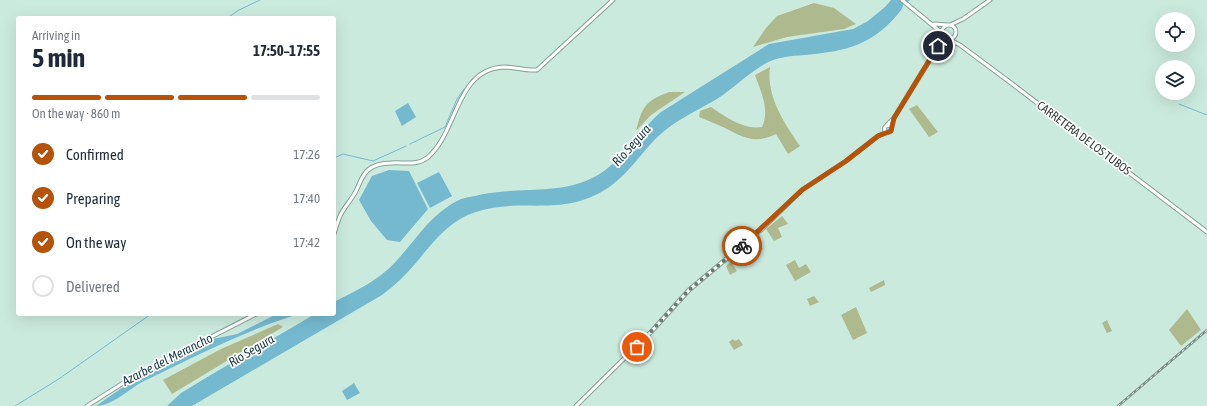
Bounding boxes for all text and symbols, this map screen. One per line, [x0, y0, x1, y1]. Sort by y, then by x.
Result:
map controls [1155, 12, 1195, 100]
button: locate [1155, 12, 1195, 52]
text: Arriving in [32, 28, 80, 43]
pin [921, 29, 955, 63]
icon: home [927, 35, 949, 57]
text: 17:50–17:55 [253, 42, 320, 59]
text: 5 min [32, 43, 85, 73]
button: layers [1155, 60, 1195, 100]
street label: CARRETERA DE LOS TUBOS [1034, 98, 1134, 178]
text: On the way · 860 m [32, 106, 120, 121]
water label: Río Segura [609, 122, 654, 169]
icon: check [32, 143, 54, 165]
text: Confirmed [66, 146, 124, 163]
text: 17:26 [293, 147, 320, 162]
icon: check [32, 187, 54, 209]
text: Preparing [66, 190, 120, 207]
text: 17:40 [293, 191, 320, 206]
courier [722, 226, 762, 266]
icon: check [32, 231, 54, 253]
text: On the way [66, 234, 127, 251]
text: 17:42 [293, 235, 320, 250]
icon: bike [731, 235, 753, 257]
text: Delivered [66, 278, 120, 295]
water label: Azarbe del Merancho [119, 330, 215, 389]
pin [620, 330, 654, 364]
water label: Río Segura [226, 331, 277, 370]
icon: bag [626, 336, 648, 358]

